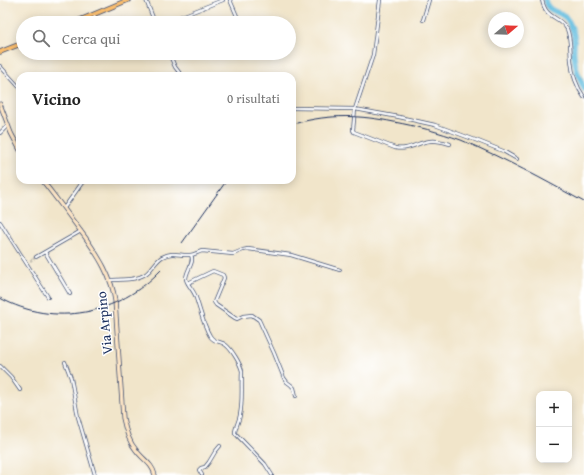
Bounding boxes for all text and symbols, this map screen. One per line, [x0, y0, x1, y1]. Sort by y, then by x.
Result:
north arrow [488, 12, 524, 48]
search box [16, 16, 296, 60]
icon: search [30, 27, 52, 49]
text: Cerca qui [62, 28, 120, 49]
text: Vicino [32, 86, 81, 111]
text: 0 risultati [227, 89, 280, 108]
street label: Via Arpino [91, 290, 117, 356]
map controls [536, 391, 572, 463]
button: + [536, 391, 572, 427]
button: − [536, 427, 572, 463]

